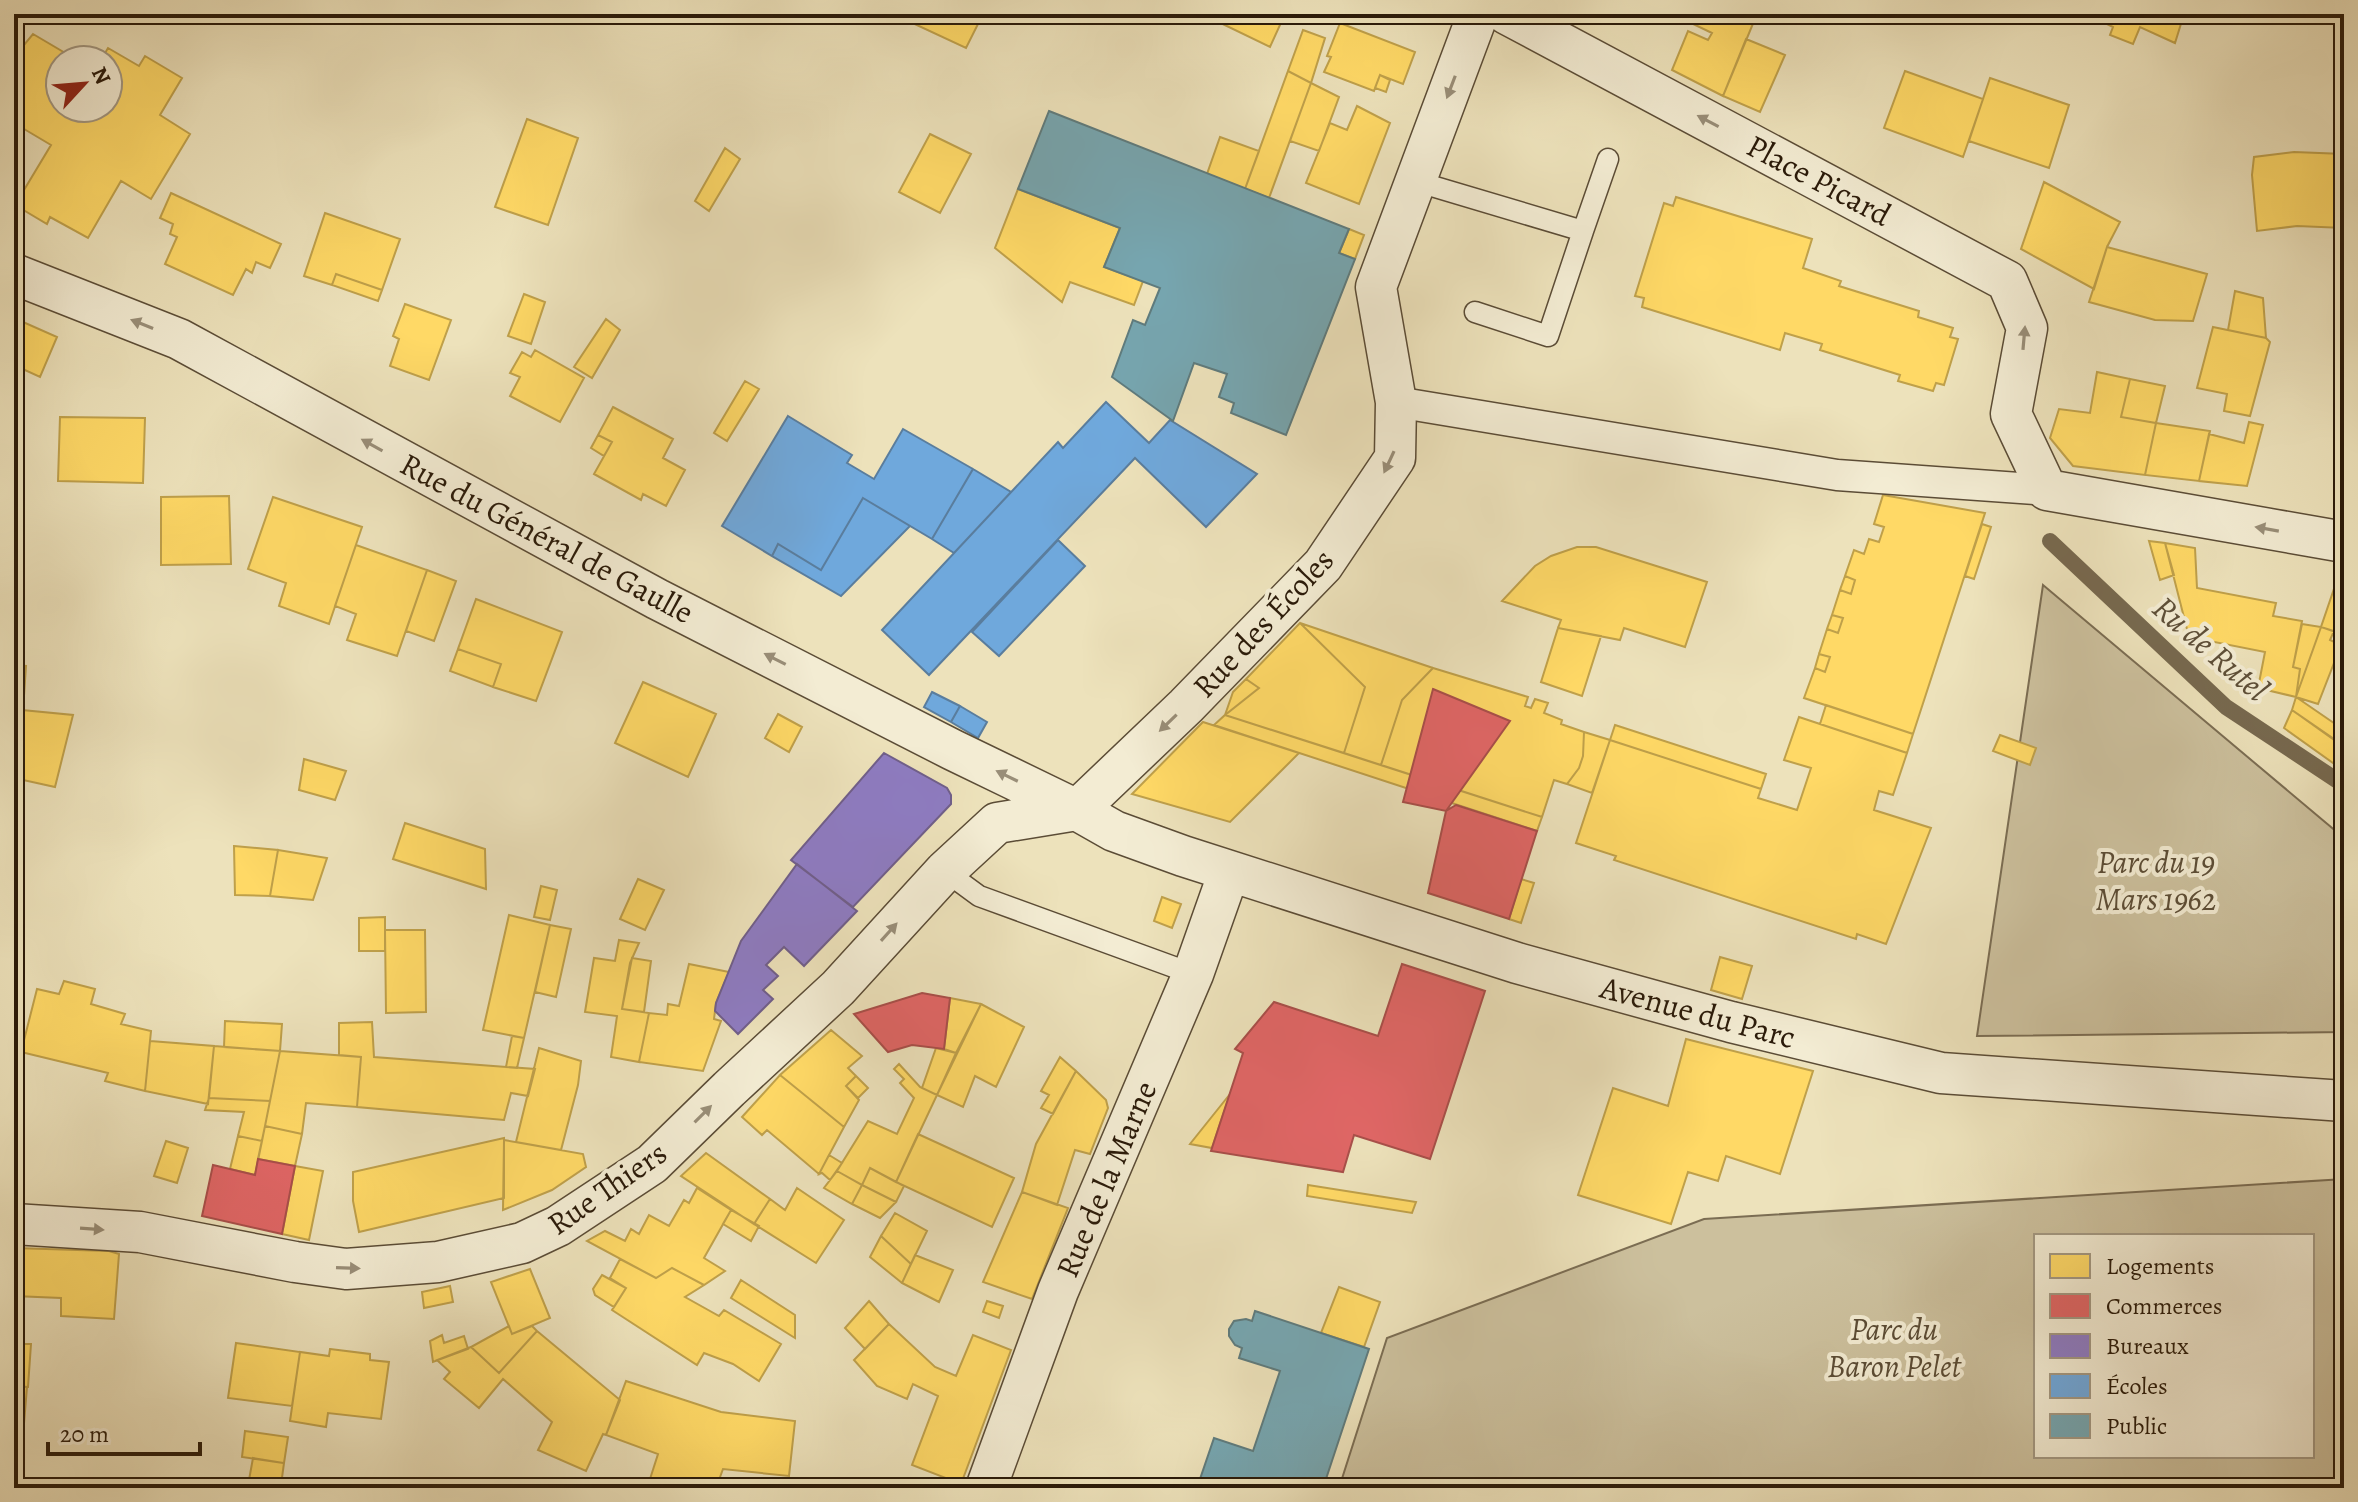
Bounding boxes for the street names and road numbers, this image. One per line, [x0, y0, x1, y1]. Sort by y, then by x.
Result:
street label: Place Picard [1739, 124, 1900, 237]
street label: Rue du Général de Gaulle [393, 442, 701, 634]
street label: Rue des Écoles [1182, 539, 1344, 707]
street label: Avenue du Parc [1595, 965, 1800, 1059]
street label: Rue de la Marne [1045, 1074, 1167, 1284]
street label: Rue Thiers [538, 1131, 676, 1245]

